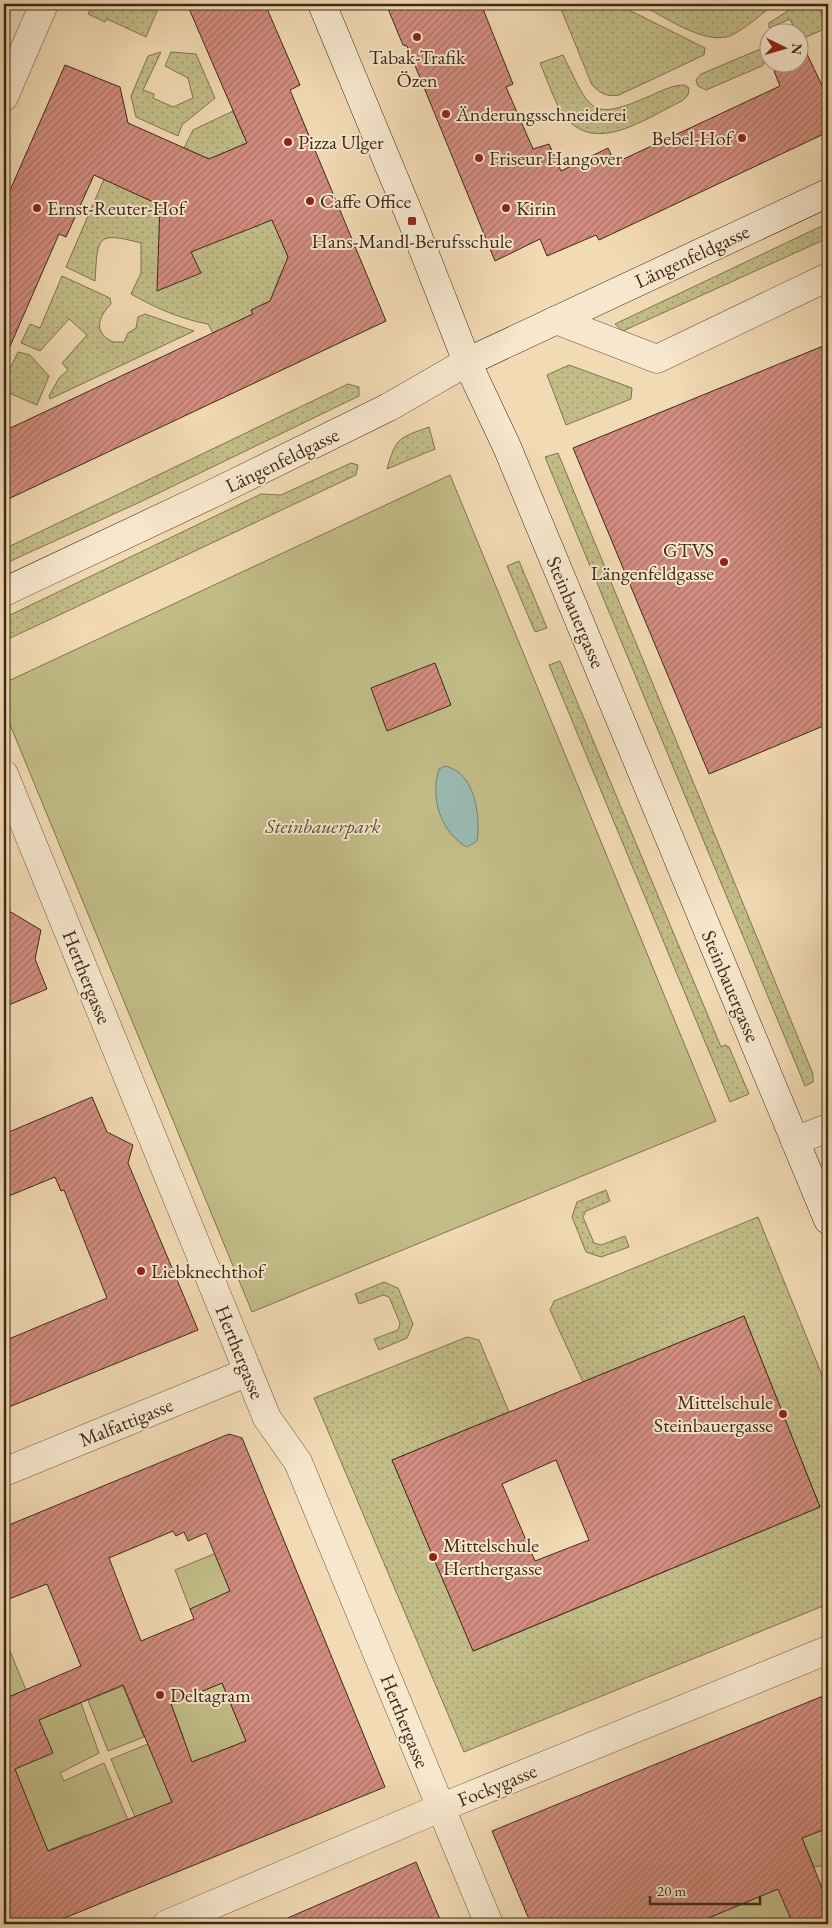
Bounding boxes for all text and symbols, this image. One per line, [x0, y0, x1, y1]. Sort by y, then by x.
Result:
north arrow [760, 22, 810, 72]
marker: Tabak-Trafik Özen [411, 31, 423, 43]
text: N [787, 43, 806, 56]
place label: Tabak-Trafik Özen [369, 44, 466, 93]
place label: Änderungsschneiderei [455, 101, 627, 127]
marker: Änderungsschneiderei [440, 108, 452, 120]
place label: Bebel-Hof [652, 125, 735, 151]
place label: Pizza Ulger [298, 129, 384, 155]
marker: Bebel-Hof [736, 132, 748, 144]
marker: Pizza Ulger [282, 136, 294, 148]
place label: Friseur Hangover [489, 145, 622, 171]
marker: Friseur Hangover [473, 152, 485, 164]
place label: Caffe Office [320, 188, 411, 214]
place label: Ernst-Reuter-Hof [47, 195, 188, 221]
marker: Caffe Office [304, 195, 316, 207]
place label: Kirin [516, 195, 557, 221]
marker: Ernst-Reuter-Hof [31, 202, 43, 214]
marker: Kirin [500, 202, 512, 214]
marker: Hans-Mandl-Berufsschule [406, 215, 418, 227]
street label: Längenfeldgasse [631, 218, 754, 294]
place label: Hans-Mandl-Berufsschule [312, 228, 513, 254]
street label: Längenfeldgasse [221, 421, 343, 499]
place label: GTVS Längenfeldgasse [591, 537, 714, 586]
street label: Steinbauergasse [541, 552, 611, 672]
marker: GTVS Längenfeldgasse [718, 556, 730, 568]
park label: Steinbauerpark [264, 813, 381, 839]
street label: Herthergasse [56, 926, 118, 1028]
street label: Steinbauergasse [696, 926, 766, 1046]
place label: Liebknechthof [151, 1258, 267, 1284]
marker: Liebknechthof [135, 1265, 147, 1277]
street label: Herthergasse [209, 1301, 271, 1403]
place label: Mittelschule Steinbauergasse [654, 1389, 773, 1438]
street label: Malfattigasse [75, 1391, 177, 1453]
marker: Mittelschule Steinbauergasse [777, 1408, 789, 1420]
place label: Mittelschule Herthergasse [443, 1532, 542, 1581]
marker: Mittelschule Herthergasse [427, 1551, 439, 1563]
street label: Herthergasse [374, 1670, 436, 1772]
place label: Deltagram [170, 1682, 251, 1708]
marker: Deltagram [154, 1689, 166, 1701]
street label: Fockygasse [454, 1757, 541, 1813]
scale bar [650, 1873, 760, 1905]
text: 20 m [657, 1881, 686, 1900]

